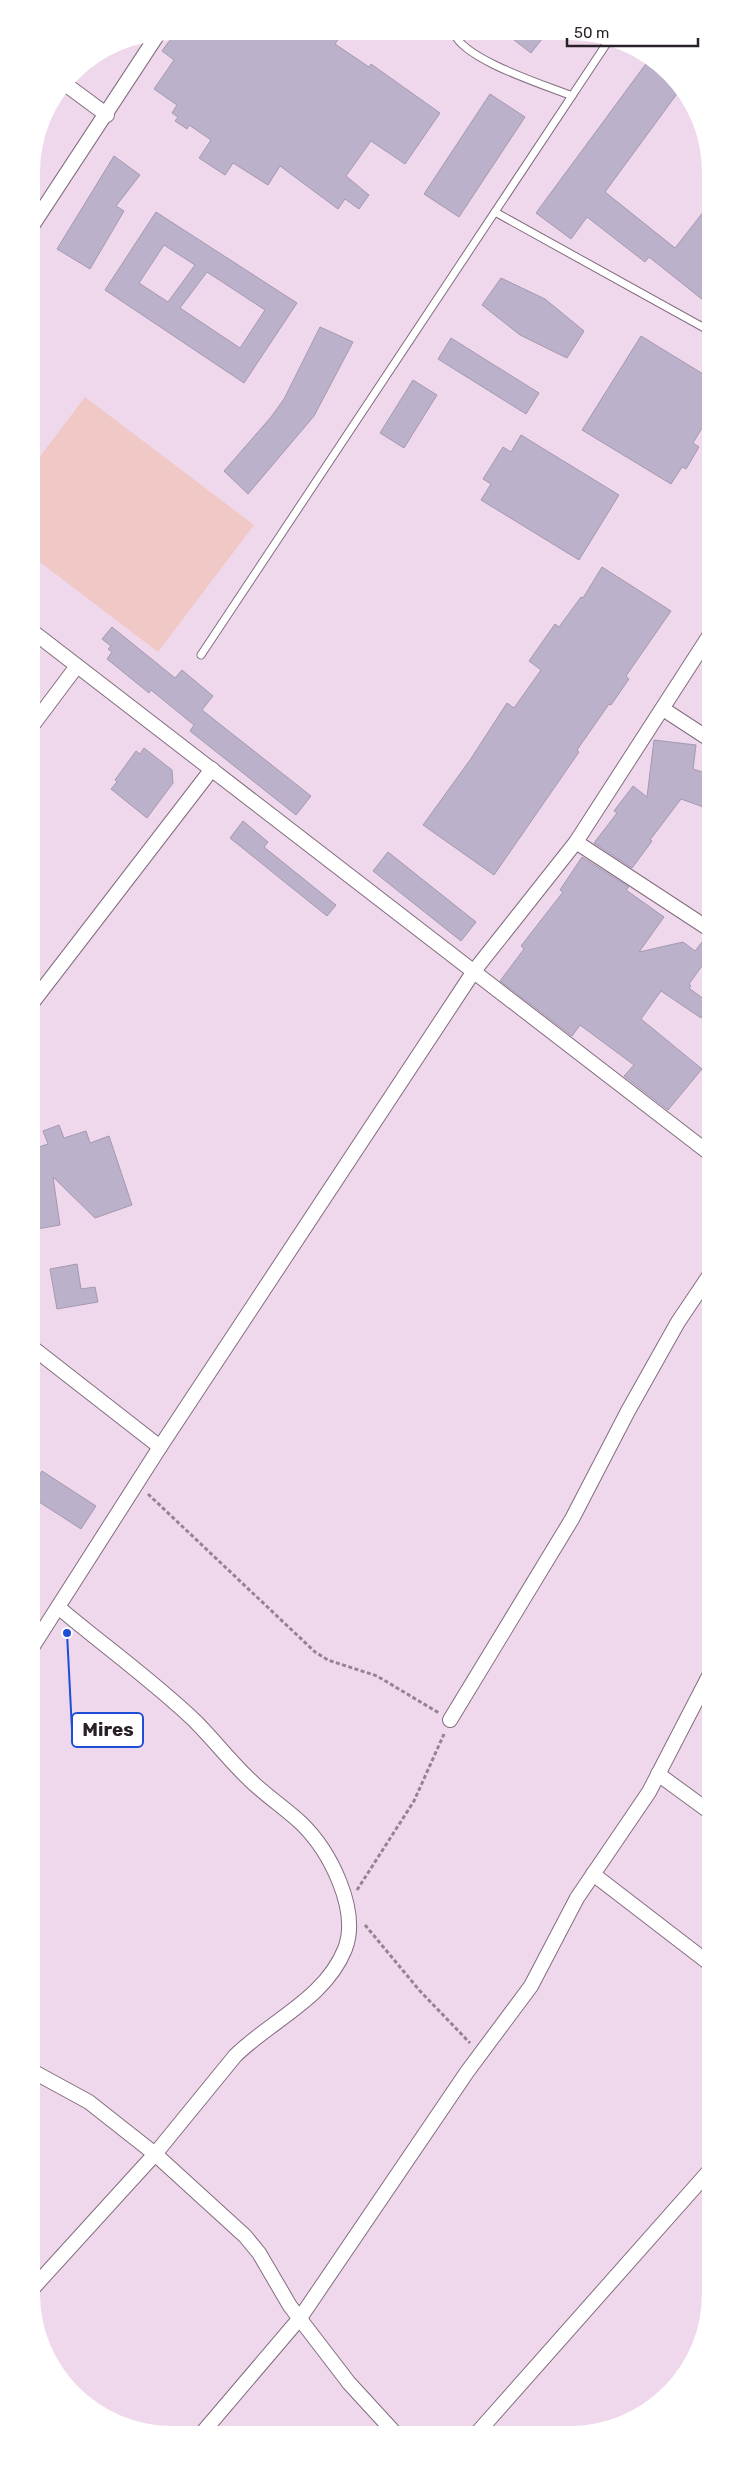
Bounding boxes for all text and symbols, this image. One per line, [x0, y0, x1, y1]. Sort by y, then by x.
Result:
scale bar [567, 15, 698, 47]
text: 50 m [574, 24, 609, 42]
callout: Mires [72, 1713, 143, 1747]
text: Mires [82, 1718, 134, 1741]

